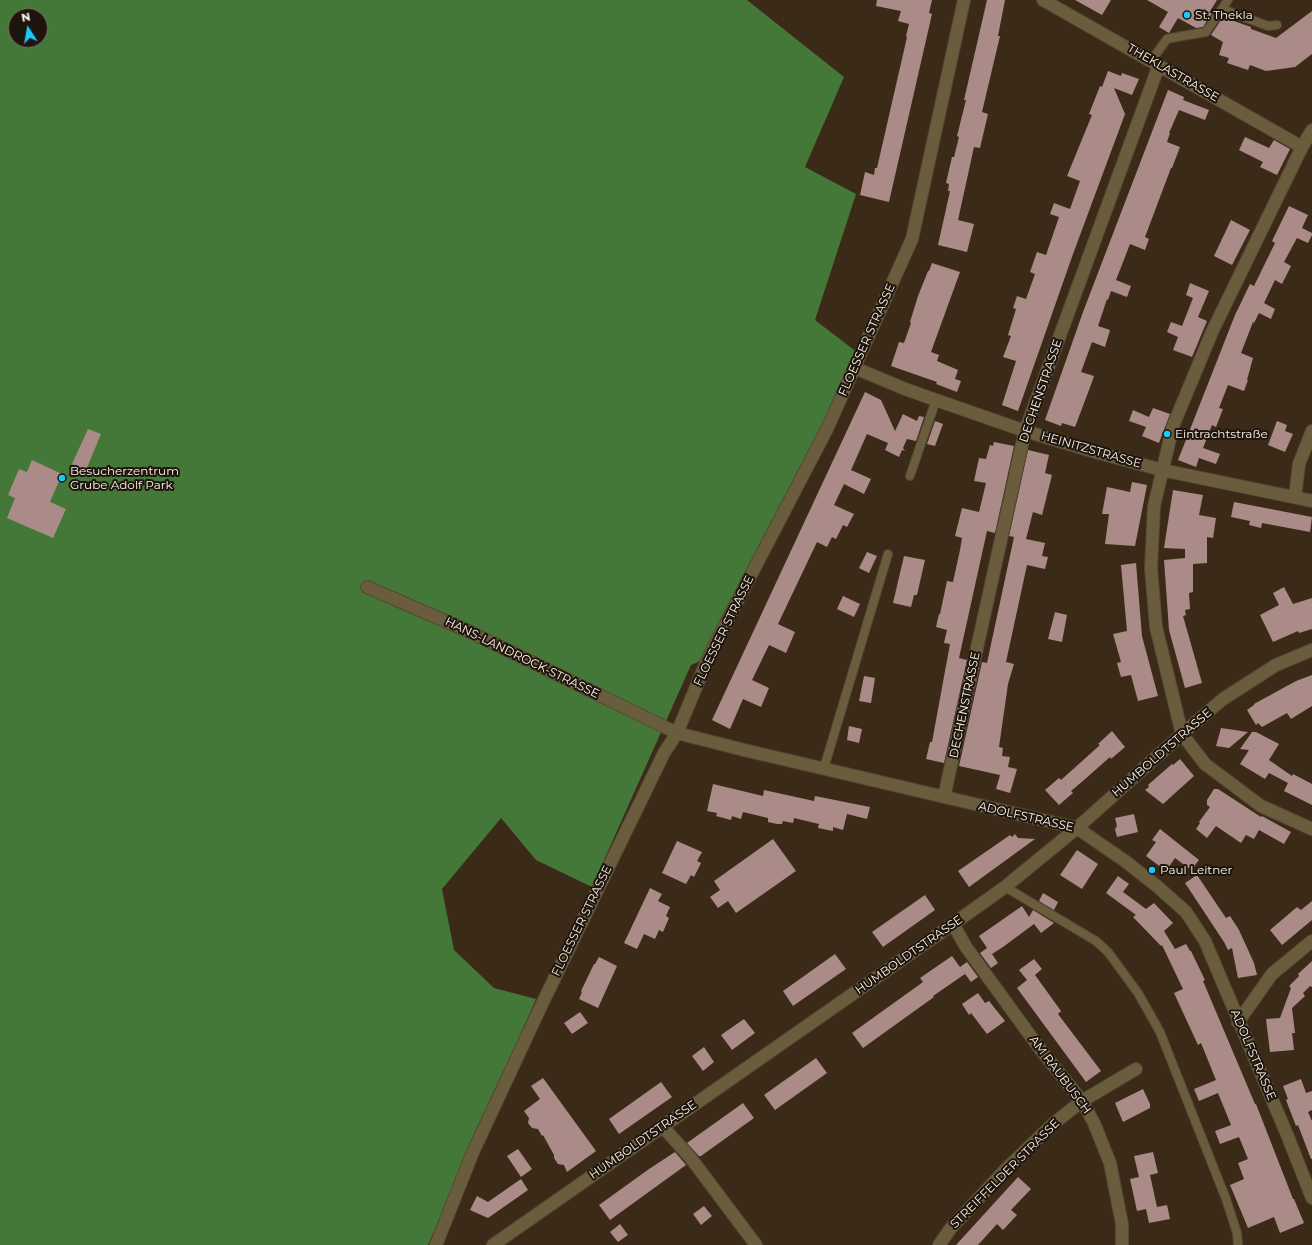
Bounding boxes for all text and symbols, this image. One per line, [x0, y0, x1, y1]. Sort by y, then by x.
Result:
north arrow [8, 8, 48, 48]
place label: St. Thekla [1195, 8, 1253, 22]
text: N [20, 9, 32, 25]
marker: St. Thekla [1182, 10, 1192, 20]
street label: THEKLASTRASSE [1125, 41, 1221, 105]
street label: FLOESSER STRASSE [836, 282, 898, 398]
street label: DECHENSTRASSE [1017, 338, 1065, 444]
place label: Eintrachtstraße [1175, 427, 1268, 441]
street label: HEINITZSTRASSE [1039, 429, 1143, 471]
marker: Eintrachtstraße [1162, 429, 1172, 439]
place label: Besucherzentrum Grube Adolf Park [70, 464, 179, 492]
marker: Besucherzentrum Grube Adolf Park [57, 473, 67, 483]
street label: FLOESSER STRASSE [691, 573, 757, 689]
street label: HANS-LANDROCK-STRASSE [443, 614, 601, 702]
street label: DECHENSTRASSE [947, 651, 983, 759]
street label: HUMBOLDTSTRASSE [1109, 706, 1215, 800]
street label: ADOLFSTRASSE [977, 799, 1075, 835]
street label: FLOESSER STRASSE [549, 863, 615, 979]
place label: Paul Leitner [1160, 863, 1232, 877]
marker: Paul Leitner [1147, 865, 1157, 875]
street label: HUMBOLDTSTRASSE [853, 912, 965, 998]
street label: ADOLFSTRASSE [1227, 1007, 1279, 1103]
street label: AM RAUBUSCH [1026, 1033, 1094, 1117]
street label: HUMBOLDTSTRASSE [587, 1097, 699, 1183]
street label: STREIFFELDER STRASSE [947, 1116, 1063, 1232]

